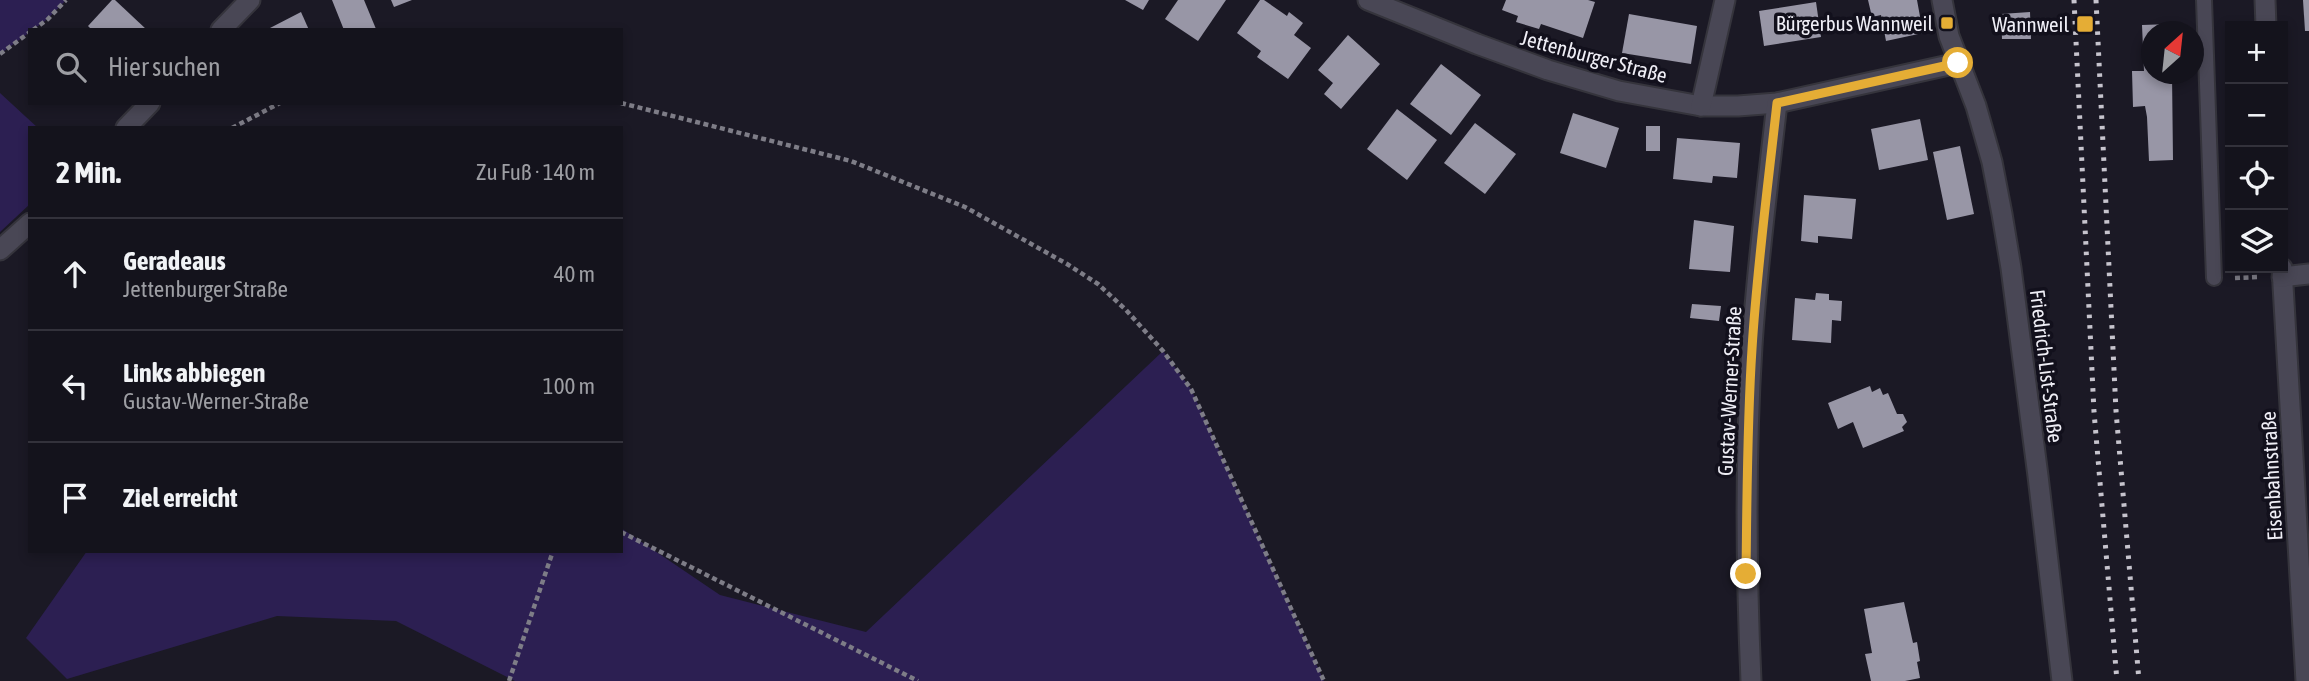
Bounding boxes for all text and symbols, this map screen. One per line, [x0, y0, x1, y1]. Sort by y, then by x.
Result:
place label: Bürgerbus Wannweil [1776, 11, 1933, 35]
place label: Wannweil [1992, 12, 2069, 36]
marker: Wannweil [2075, 14, 2095, 34]
marker: Bürgerbus Wannweil [1939, 15, 1955, 31]
north arrow [2141, 21, 2204, 84]
map controls [2225, 21, 2288, 273]
button: + [2225, 21, 2288, 84]
street label: Jettenburger Straße [1518, 25, 1670, 87]
search box [28, 28, 623, 105]
route start [1942, 47, 1973, 78]
icon: search [52, 48, 90, 86]
text: Hier suchen [108, 52, 221, 82]
button: − [2225, 84, 2288, 147]
button: locate [2225, 147, 2288, 210]
text: 2 Min. [56, 155, 121, 189]
text: Zu Fuß · 140 m [476, 159, 595, 185]
button: layers [2225, 210, 2288, 273]
text: Geradeaus [123, 246, 226, 276]
icon: ahead [56, 255, 94, 293]
text: 40 m [554, 261, 595, 287]
text: Jettenburger Straße [123, 276, 288, 302]
street label: Friedrich-List-Straße [2026, 288, 2068, 444]
street label: Gustav-Werner-Straße [1713, 306, 1745, 476]
text: Links abbiegen [123, 358, 265, 388]
icon: left [56, 367, 94, 405]
text: 100 m [543, 373, 595, 399]
text: Gustav-Werner-Straße [123, 388, 309, 414]
street label: Eisenbahnstraße [2256, 411, 2286, 541]
icon: arrive [56, 479, 94, 517]
text: Ziel erreicht [123, 483, 238, 513]
route end [1730, 558, 1761, 589]

